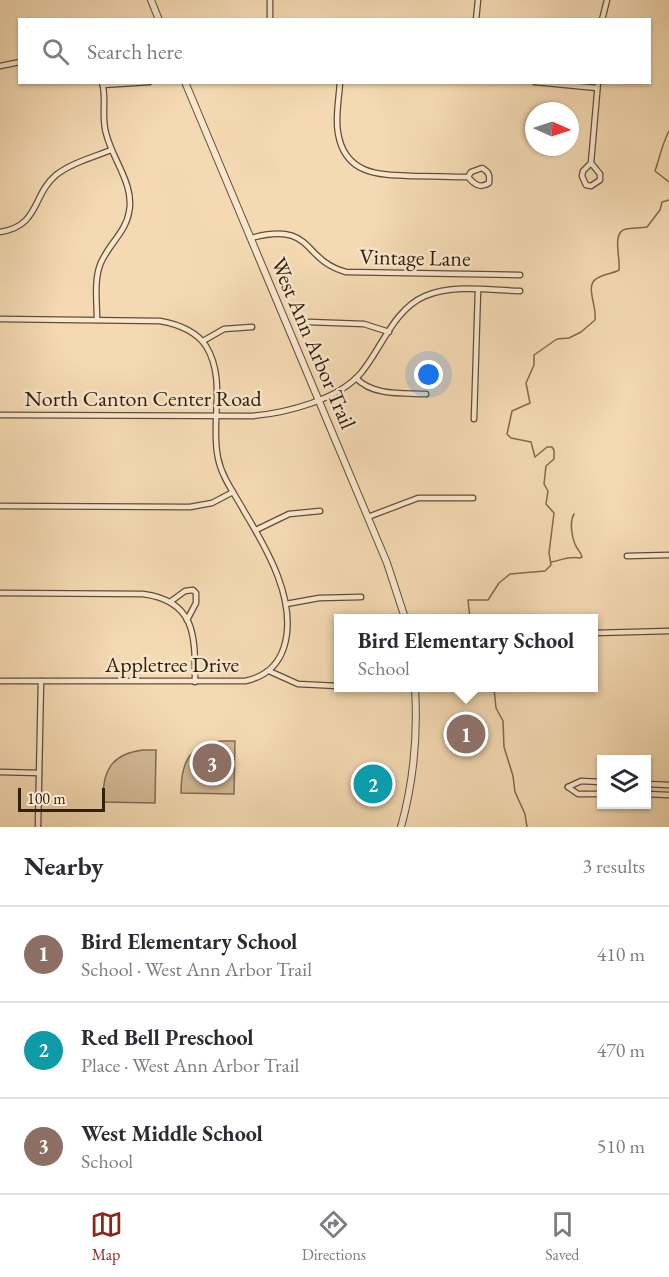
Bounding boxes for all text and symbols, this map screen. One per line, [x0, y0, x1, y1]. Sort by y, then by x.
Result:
search box [18, 18, 651, 84]
icon: search [39, 35, 72, 68]
text: Search here [87, 37, 182, 66]
north arrow [525, 102, 579, 156]
street label: Vintage Lane [359, 242, 471, 273]
street label: West Ann Arbor Trail [264, 253, 363, 433]
your location [414, 360, 443, 389]
street label: North Canton Center Road [24, 384, 262, 413]
popup [334, 614, 598, 692]
text: Bird Elementary School [358, 626, 574, 655]
street label: Appletree Drive [104, 650, 240, 679]
text: School [358, 655, 410, 681]
pin: 1 [446, 712, 486, 756]
pin: 3 [192, 740, 232, 786]
map controls [597, 755, 651, 809]
button: layers [597, 755, 651, 809]
pin: 2 [354, 762, 392, 806]
scale bar [18, 785, 105, 812]
text: 100 m [27, 788, 66, 809]
text: Nearby [24, 849, 104, 883]
text: 3 results [582, 853, 645, 879]
text: Bird Elementary School [81, 927, 297, 956]
text: 1 [38, 941, 49, 967]
text: 410 m [597, 941, 645, 967]
text: School · West Ann Arbor Trail [81, 956, 312, 982]
text: Red Bell Preschool [81, 1023, 253, 1052]
text: 2 [38, 1037, 49, 1063]
text: 470 m [597, 1037, 645, 1063]
text: Place · West Ann Arbor Trail [81, 1052, 299, 1078]
text: West Middle School [81, 1119, 263, 1148]
text: 3 [38, 1133, 49, 1159]
text: 510 m [597, 1133, 645, 1159]
text: School [81, 1148, 133, 1174]
tab: Map [90, 1208, 123, 1265]
tab: Directions [302, 1208, 366, 1265]
tab: Saved [545, 1208, 579, 1265]

